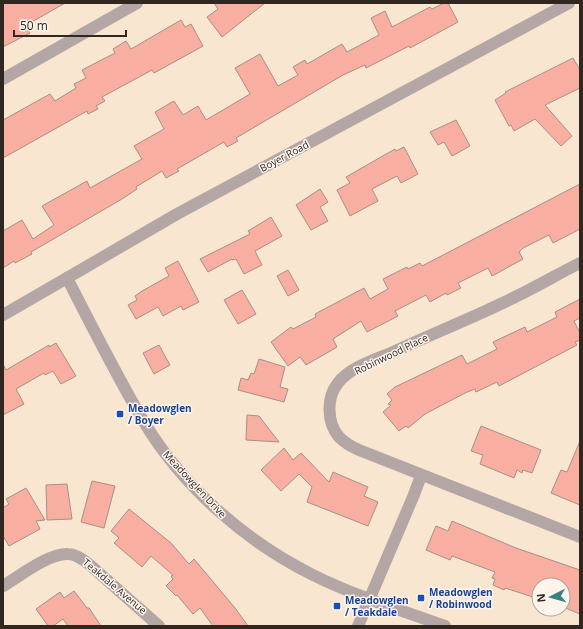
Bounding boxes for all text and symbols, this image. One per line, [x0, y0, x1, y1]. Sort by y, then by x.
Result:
scale bar [14, 12, 126, 38]
text: 50 m [20, 17, 48, 34]
street label: Boyer Road [257, 137, 311, 175]
street label: Robinwood Place [352, 330, 430, 378]
place label: Meadowglen / Boyer [128, 401, 192, 427]
marker: Meadowglen / Boyer [115, 409, 125, 419]
street label: Meadowglen Drive [160, 447, 230, 521]
street label: Teakdale Avenue [80, 555, 150, 617]
north arrow [531, 577, 571, 617]
place label: Meadowglen / Robinwood [429, 585, 493, 611]
place label: Meadowglen / Teakdale [345, 593, 409, 619]
marker: Meadowglen / Robinwood [416, 593, 426, 603]
text: N [533, 593, 548, 603]
marker: Meadowglen / Teakdale [332, 601, 342, 611]

